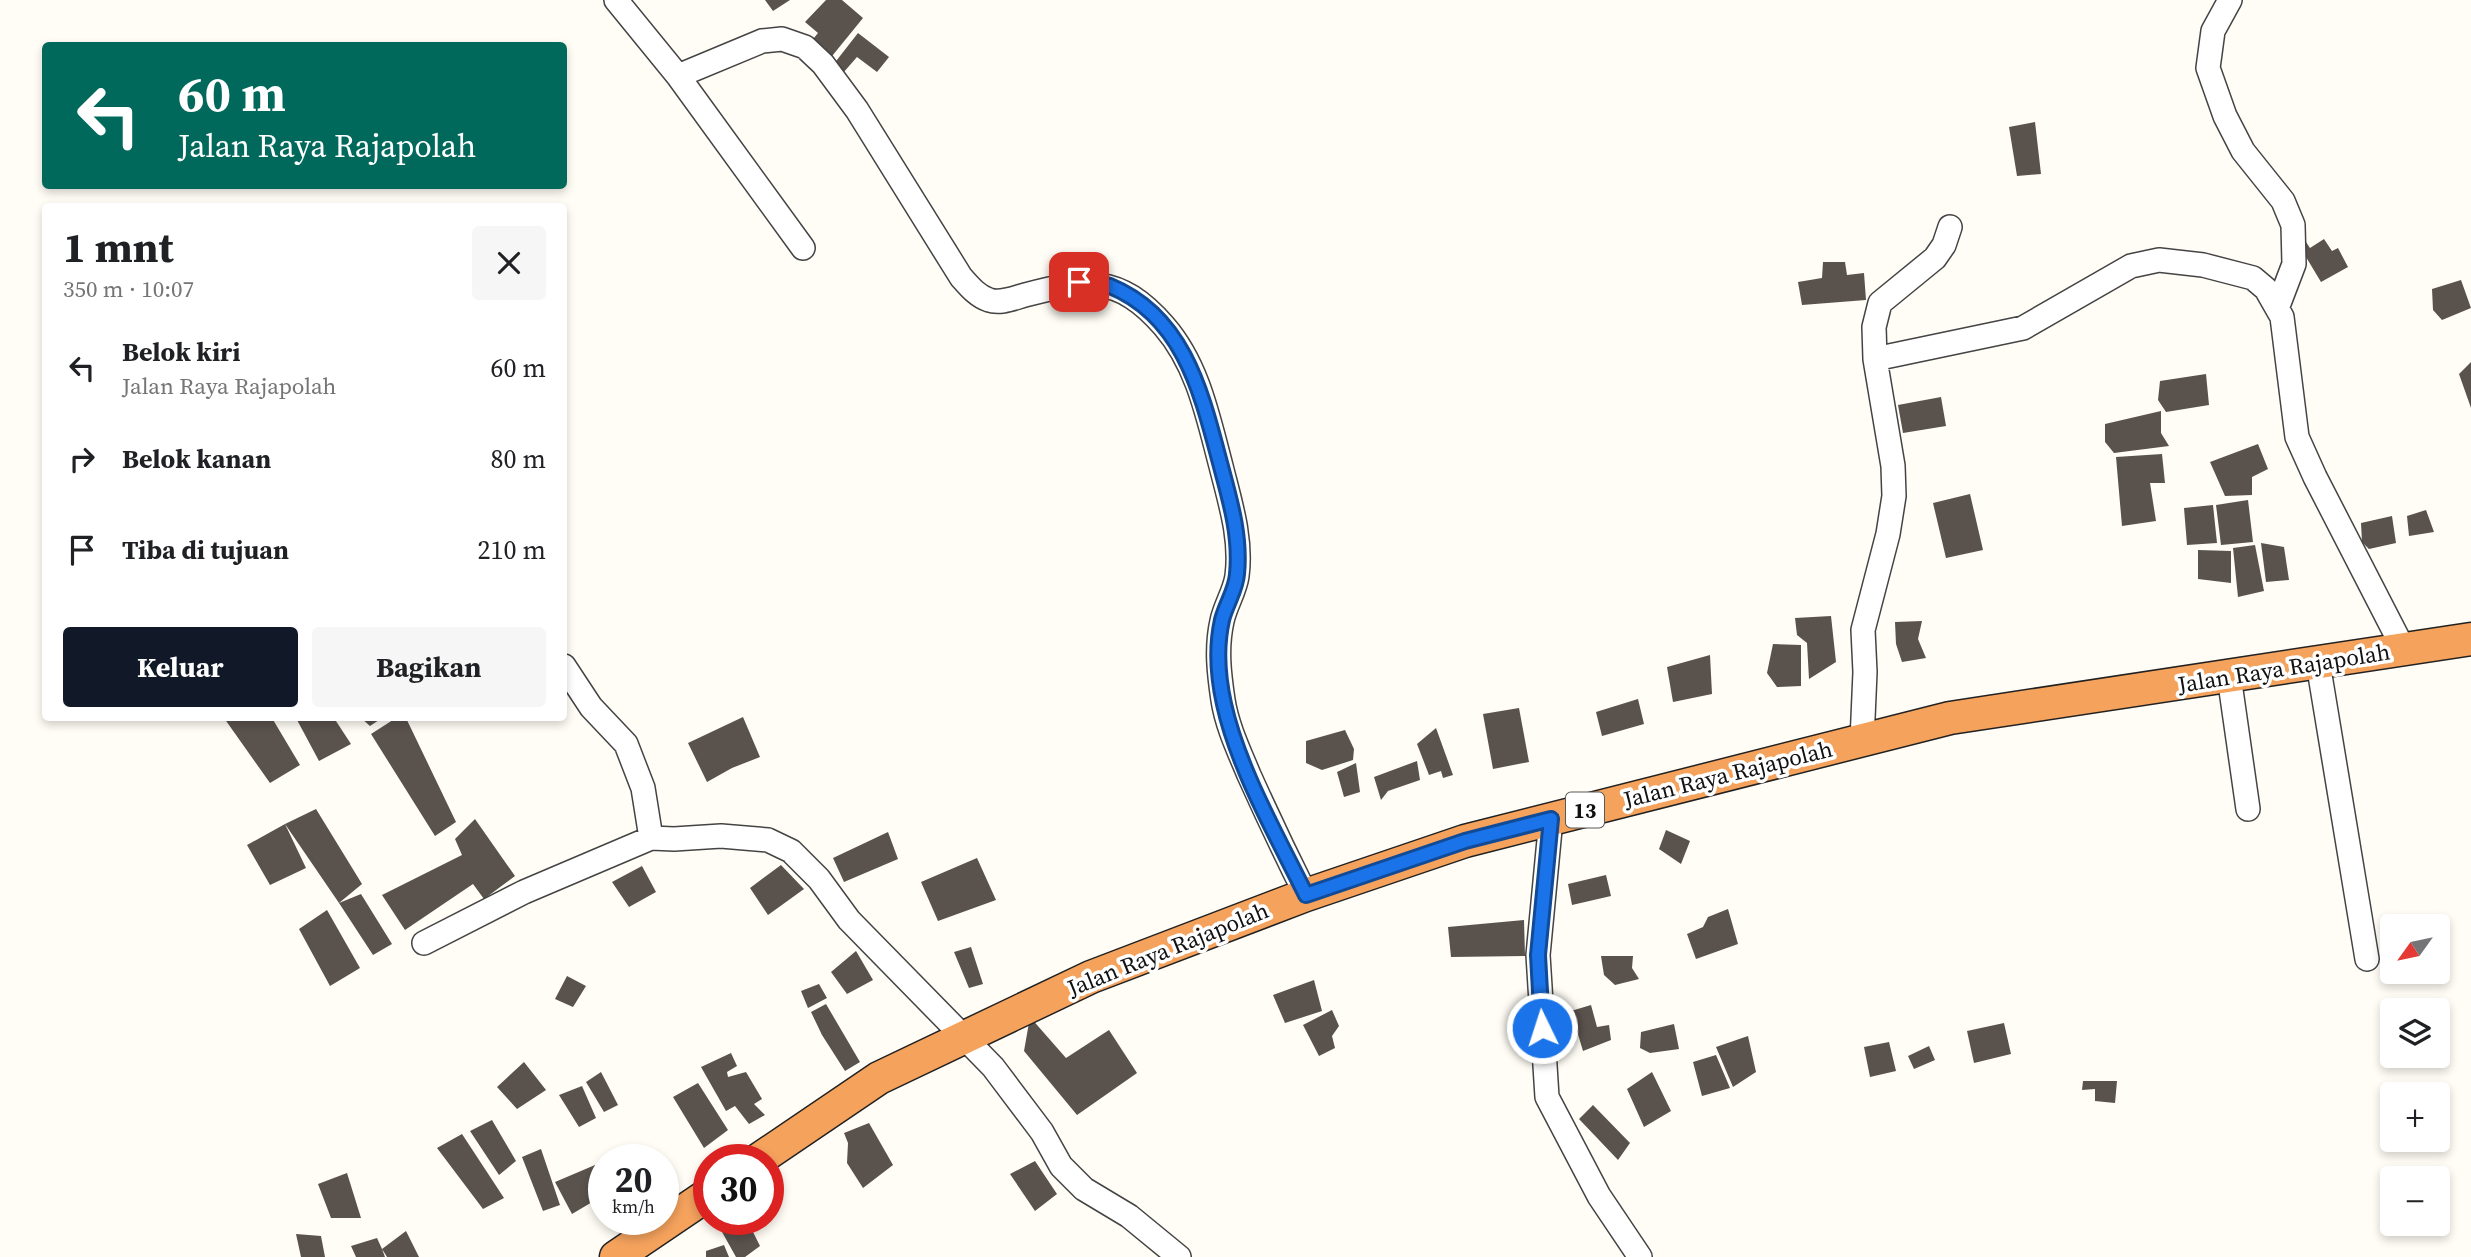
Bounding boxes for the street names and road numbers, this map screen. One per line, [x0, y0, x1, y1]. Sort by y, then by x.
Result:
street label: Jalan Raya Rajapolah [2175, 635, 2393, 701]
street label: Jalan Raya Rajapolah [1619, 732, 1836, 816]
road number: 13 [1566, 792, 1604, 828]
street label: Jalan Raya Rajapolah [1062, 894, 1274, 1004]

